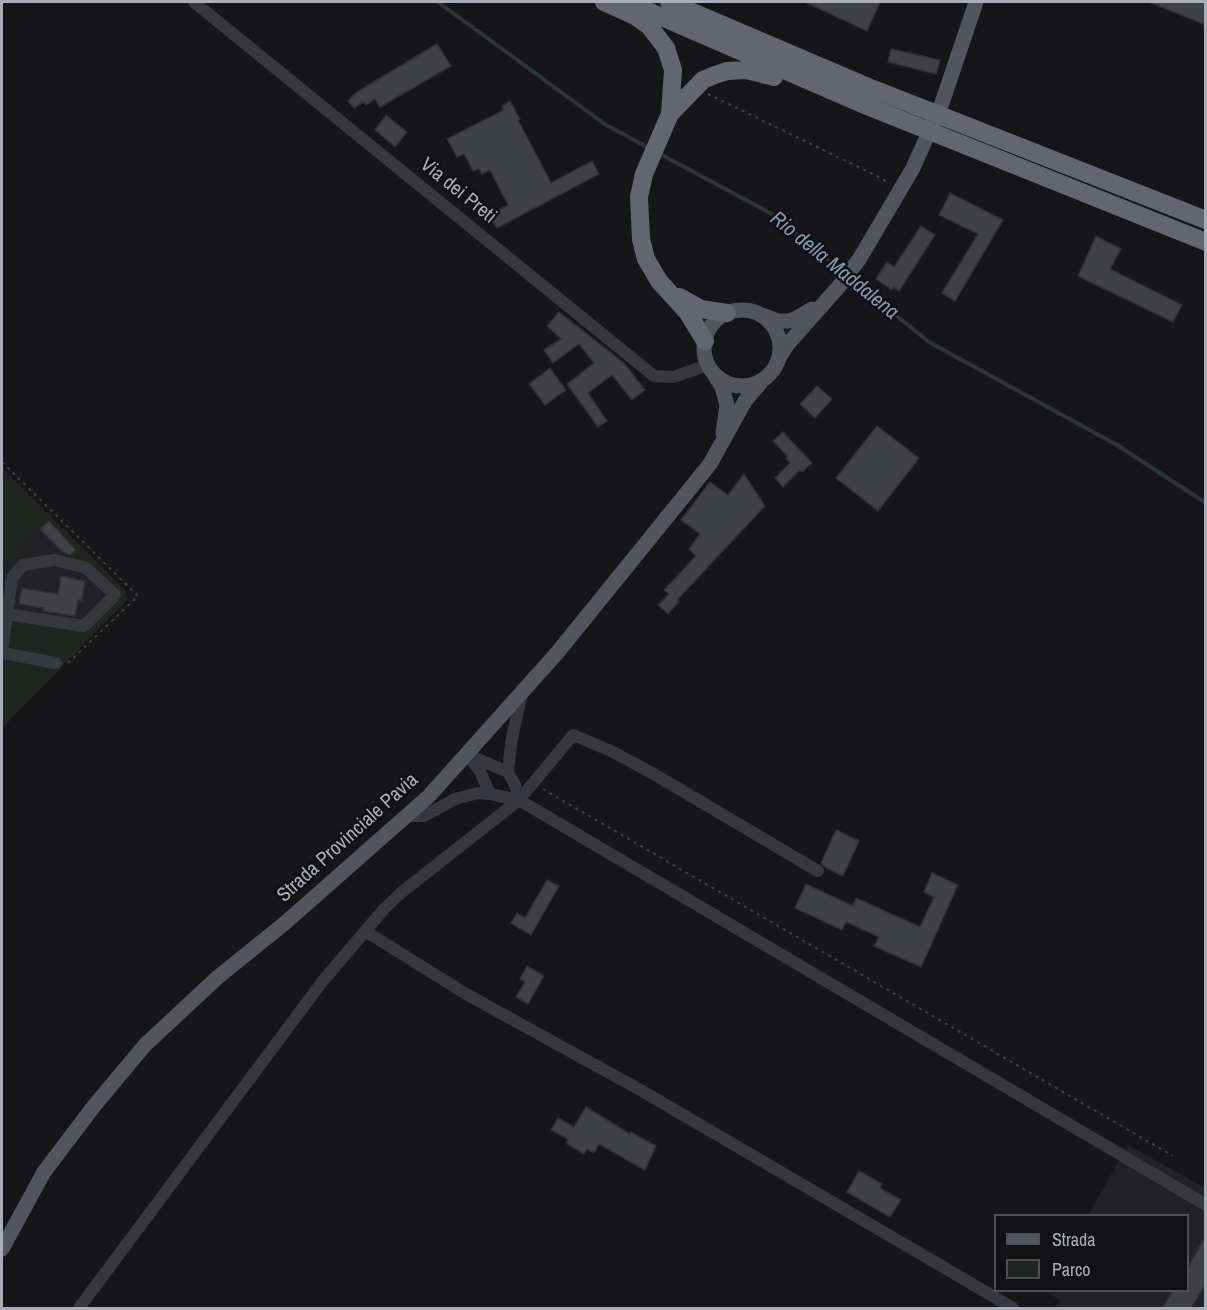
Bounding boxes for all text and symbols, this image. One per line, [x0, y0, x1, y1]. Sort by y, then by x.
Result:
street label: Via dei Preti [415, 153, 501, 229]
water label: Rio della Maddalena [765, 207, 903, 325]
street label: Strada Provinciale Pavia [273, 768, 423, 908]
legend [994, 1214, 1189, 1292]
text: Strada [1052, 1227, 1096, 1252]
text: Parco [1052, 1257, 1091, 1282]

